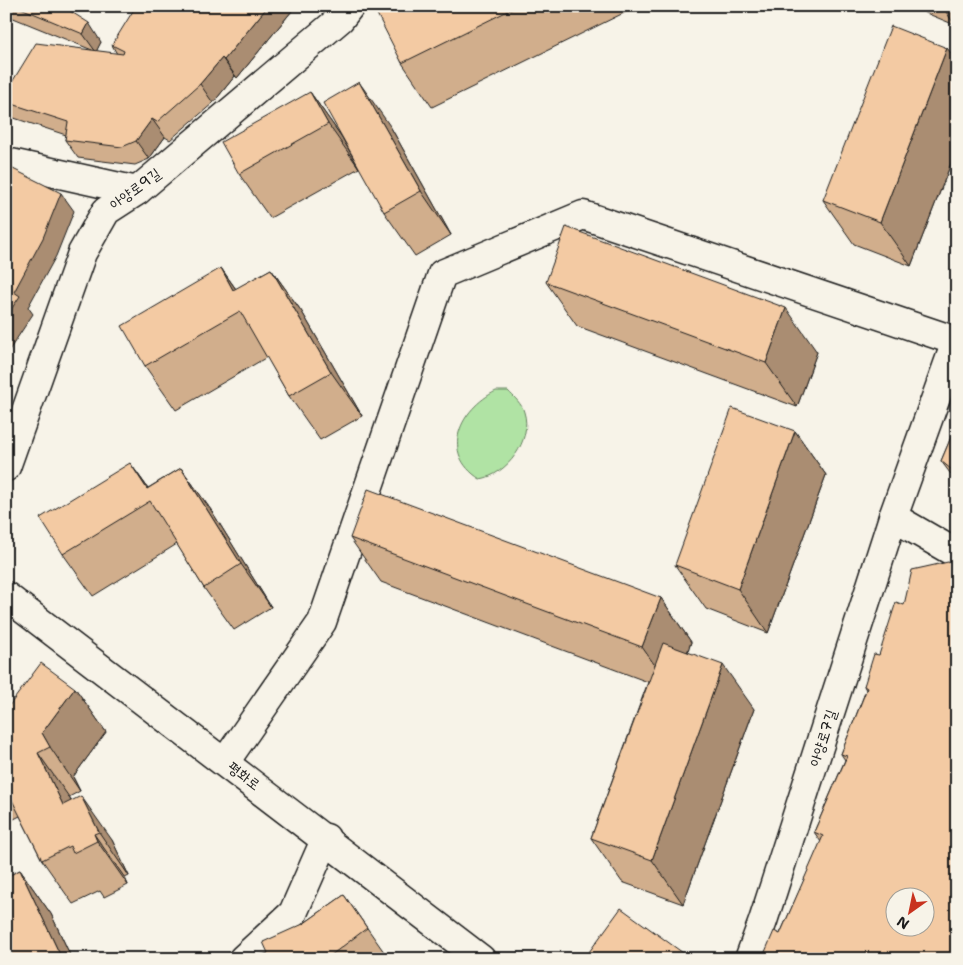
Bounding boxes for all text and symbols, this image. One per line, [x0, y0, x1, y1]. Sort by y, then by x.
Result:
street label: 아양로9길 [105, 164, 165, 214]
street label: 아양로7길 [804, 707, 842, 769]
street label: 평화로 [224, 757, 264, 795]
north arrow [886, 888, 936, 938]
text: N [893, 912, 912, 933]

